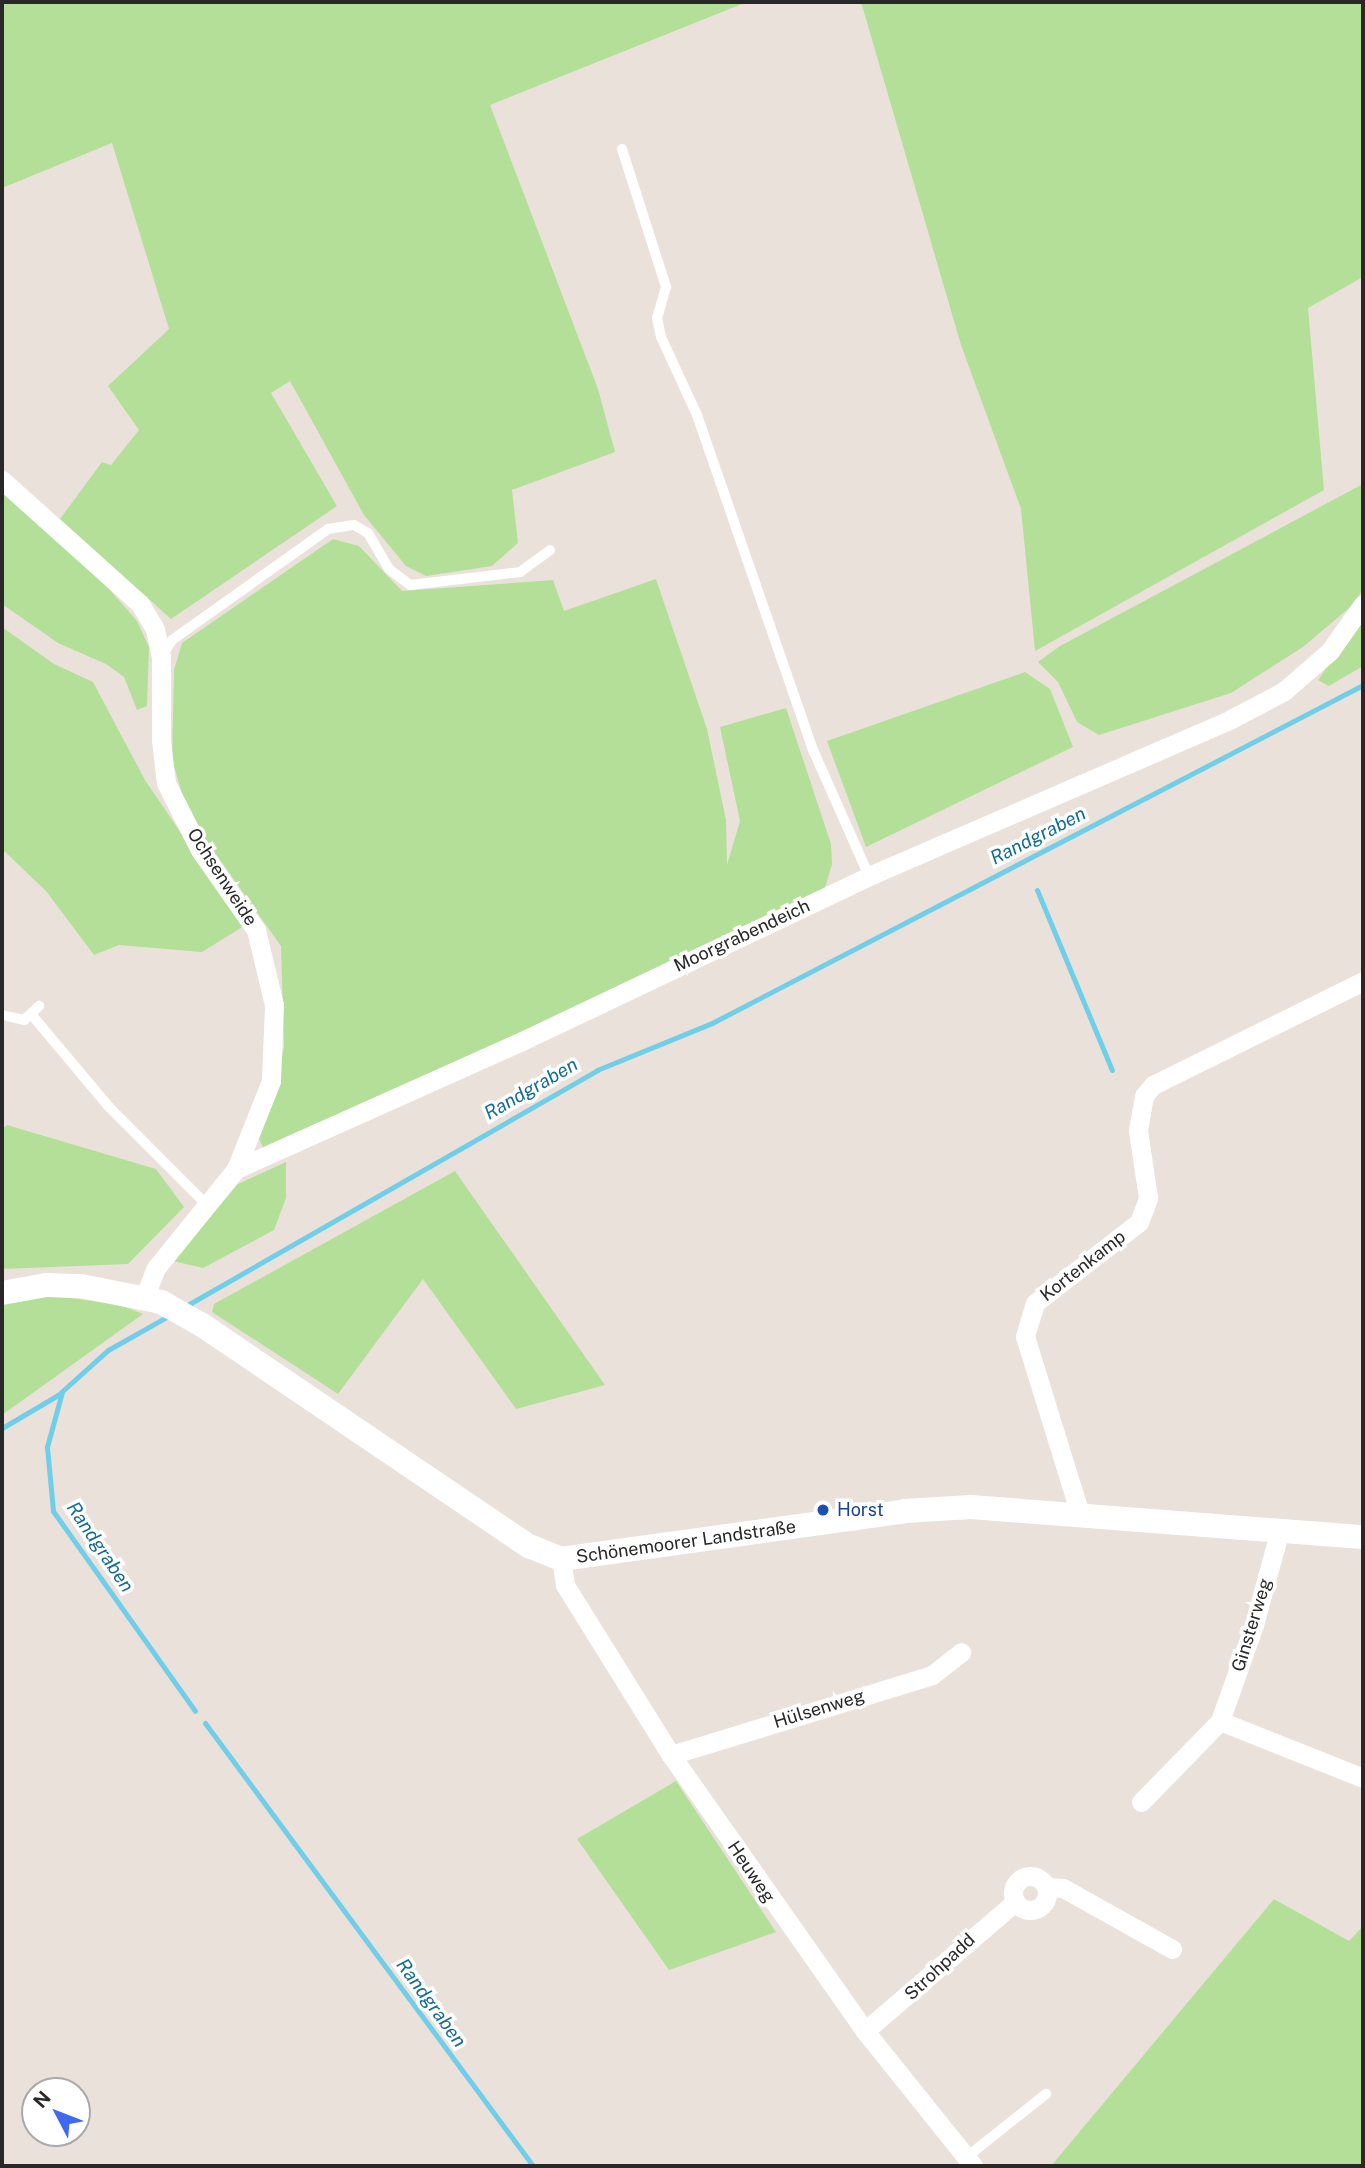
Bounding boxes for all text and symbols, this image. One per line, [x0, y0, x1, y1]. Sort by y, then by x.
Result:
water label: Randgraben [986, 802, 1090, 870]
street label: Ochsenweide [182, 824, 262, 930]
street label: Moorgrabendeich [671, 895, 813, 977]
water label: Randgraben [480, 1053, 582, 1125]
street label: Kortenkamp [1036, 1226, 1130, 1306]
water label: Randgraben [61, 1498, 139, 1596]
place label: Horst [837, 1499, 884, 1521]
marker: Horst [815, 1502, 831, 1518]
street label: Schönemoorer Landstraße [575, 1516, 797, 1568]
street label: Ginsterweg [1228, 1576, 1276, 1674]
street label: Hülsenweg [771, 1685, 867, 1733]
street label: Heuweg [723, 1837, 779, 1907]
street label: Strohpadd [900, 1929, 980, 2005]
water label: Randgraben [391, 1954, 471, 2052]
north arrow [21, 2077, 91, 2147]
text: N [29, 2086, 55, 2112]

